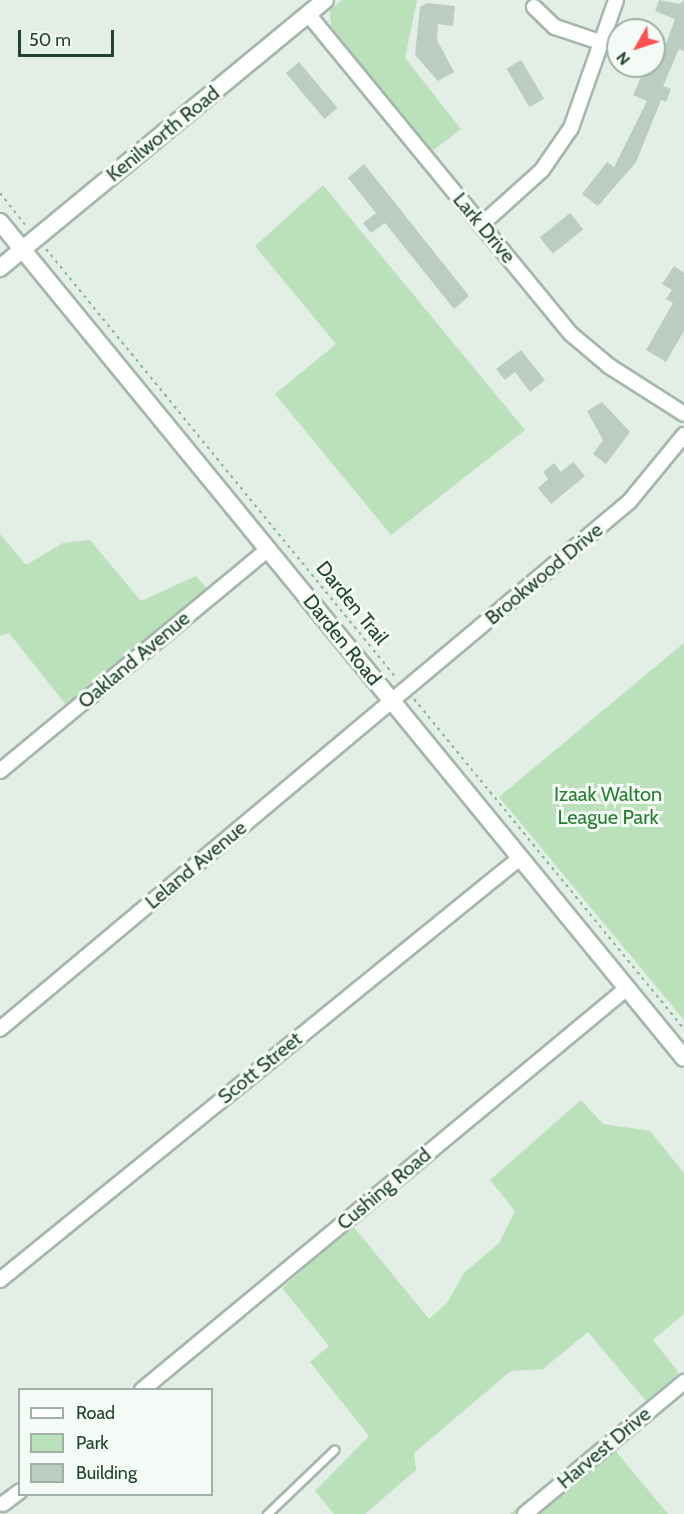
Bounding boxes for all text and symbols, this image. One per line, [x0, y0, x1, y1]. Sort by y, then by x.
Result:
scale bar [21, 18, 117, 56]
north arrow [606, 18, 666, 78]
text: 50 m [29, 29, 71, 51]
text: N [612, 48, 634, 69]
street label: Kenilworth Road [102, 81, 224, 187]
street label: Lark Drive [448, 188, 520, 268]
street label: Brookwood Drive [480, 518, 608, 630]
street label: Darden Trail [311, 556, 393, 650]
street label: Darden Road [298, 590, 386, 690]
street label: Oakland Avenue [73, 606, 195, 714]
park label: Izaak Walton League Park [554, 783, 662, 830]
street label: Leland Avenue [141, 816, 251, 914]
street label: Scott Street [213, 1027, 307, 1109]
street label: Cushing Road [332, 1143, 436, 1235]
legend [18, 1388, 213, 1496]
text: Road [76, 1402, 115, 1424]
street label: Harvest Drive [553, 1402, 655, 1494]
text: Park [76, 1432, 108, 1454]
text: Building [76, 1462, 137, 1484]

